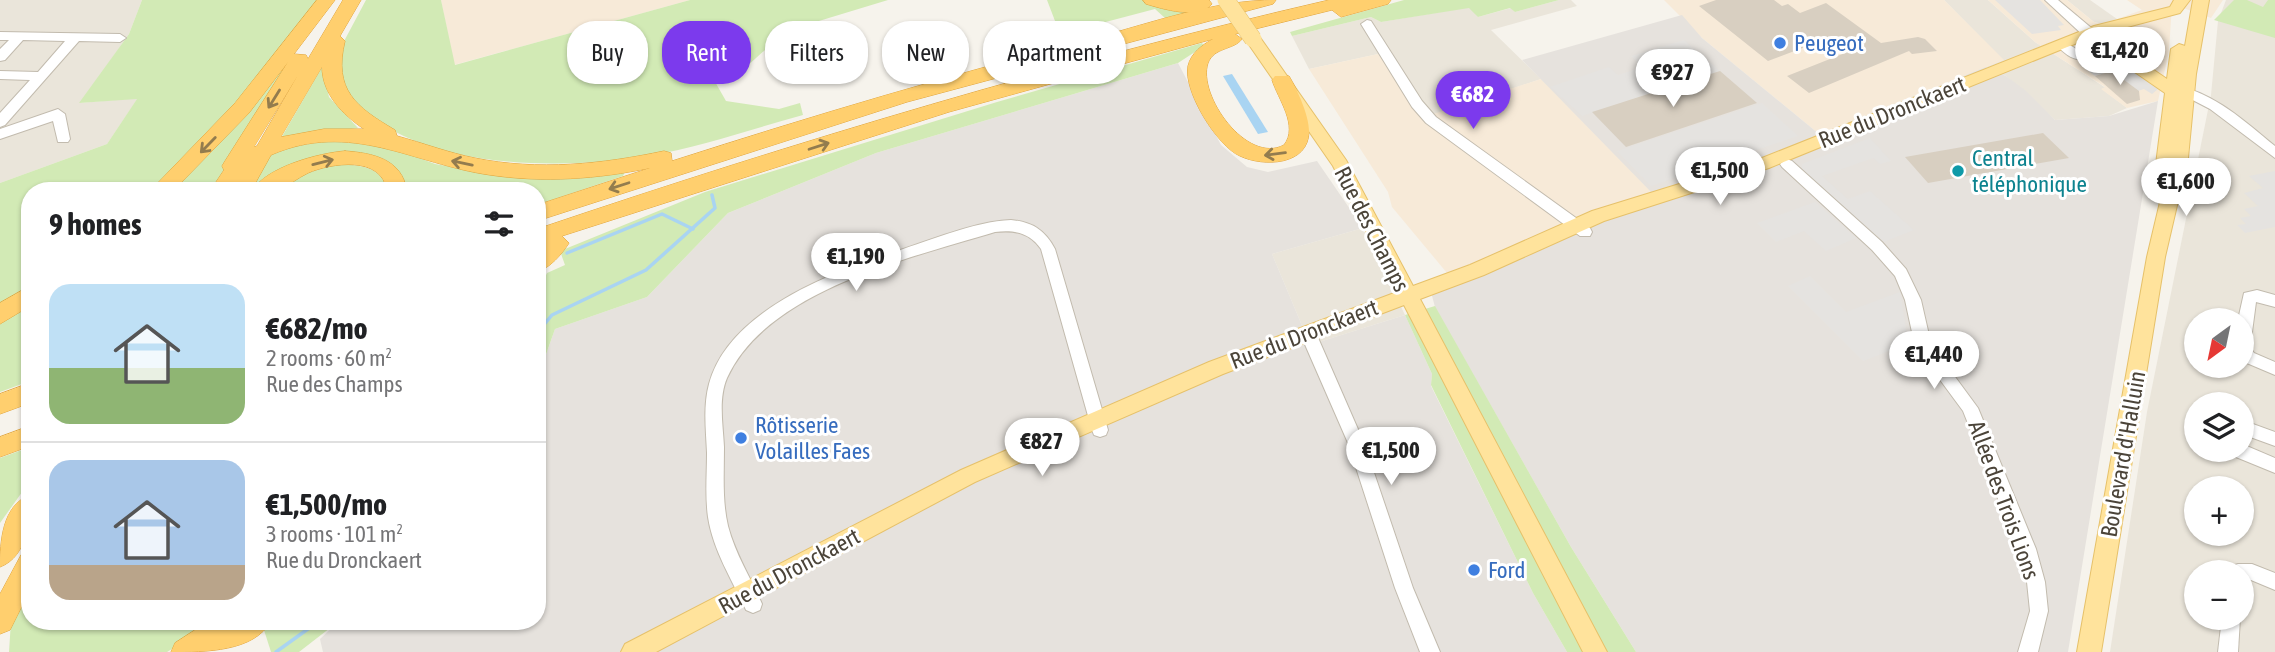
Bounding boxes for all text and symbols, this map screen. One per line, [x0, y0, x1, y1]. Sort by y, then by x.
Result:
chip: Buy [567, 21, 648, 84]
chip: Rent [662, 21, 751, 84]
chip: Filters [765, 21, 868, 84]
chip: New [882, 21, 969, 84]
chip: Apartment [983, 21, 1126, 84]
pin: €1,420 [2063, 28, 2177, 87]
place label: Peugeot [1794, 30, 1864, 56]
marker: Peugeot [1772, 35, 1788, 51]
text: €1,420 [2091, 37, 2149, 63]
pin: €927 [1632, 50, 1714, 109]
text: €927 [1652, 59, 1694, 85]
street label: Rue du Dronckaert [1815, 71, 1969, 153]
pin: €682 [1432, 72, 1514, 131]
text: €682 [1452, 81, 1494, 107]
one-way arrow [266, 89, 281, 108]
one-way arrow [199, 136, 216, 153]
one-way arrow [808, 139, 830, 152]
place label: Central téléphonique [1972, 145, 2087, 197]
one-way arrow [1264, 147, 1287, 160]
pin: €1,500 [1663, 148, 1777, 207]
one-way arrow [311, 154, 334, 168]
one-way arrow [451, 155, 474, 169]
text: €1,500 [1691, 157, 1749, 183]
pin: €1,600 [2129, 158, 2243, 218]
street label: Rue des Champs [1329, 162, 1415, 296]
marker: Central téléphonique [1950, 163, 1966, 179]
text: €1,600 [2157, 168, 2215, 194]
one-way arrow [608, 180, 630, 193]
icon: filters [480, 205, 518, 243]
text: 9 homes [49, 207, 142, 241]
pin: €1,190 [799, 233, 913, 293]
text: €1,190 [827, 243, 885, 269]
street label: Rue du Dronckaert [1227, 294, 1381, 374]
north arrow [2184, 308, 2254, 378]
map controls [2184, 308, 2254, 630]
text: €682/mo [266, 311, 368, 345]
icon: home [105, 312, 189, 396]
pin: €1,440 [1877, 332, 1991, 391]
text: €1,440 [1905, 341, 1963, 367]
text: 2 rooms · 60 m² [266, 345, 392, 371]
street label: Boulevard d'Halluin [2096, 369, 2150, 539]
text: Rue des Champs [266, 371, 403, 397]
button: layers [2184, 392, 2254, 462]
place label: Rôtisserie Volailles Faes [755, 412, 870, 464]
street label: Allée des Trois Lions [1963, 417, 2045, 583]
pin: €827 [1001, 419, 1083, 478]
text: €827 [1021, 428, 1063, 454]
pin: €1,500 [1334, 428, 1448, 487]
marker: Rôtisserie Volailles Faes [733, 430, 749, 446]
text: €1,500 [1362, 437, 1420, 463]
button: + [2184, 476, 2254, 546]
text: €1,500/mo [266, 487, 387, 521]
icon: home [105, 488, 189, 572]
text: 3 rooms · 101 m² [266, 521, 403, 547]
street label: Rue du Dronckaert [714, 523, 864, 619]
text: Rue du Dronckaert [266, 547, 422, 573]
place label: Ford [1488, 557, 1525, 583]
button: − [2184, 560, 2254, 630]
marker: Ford [1466, 562, 1482, 578]

